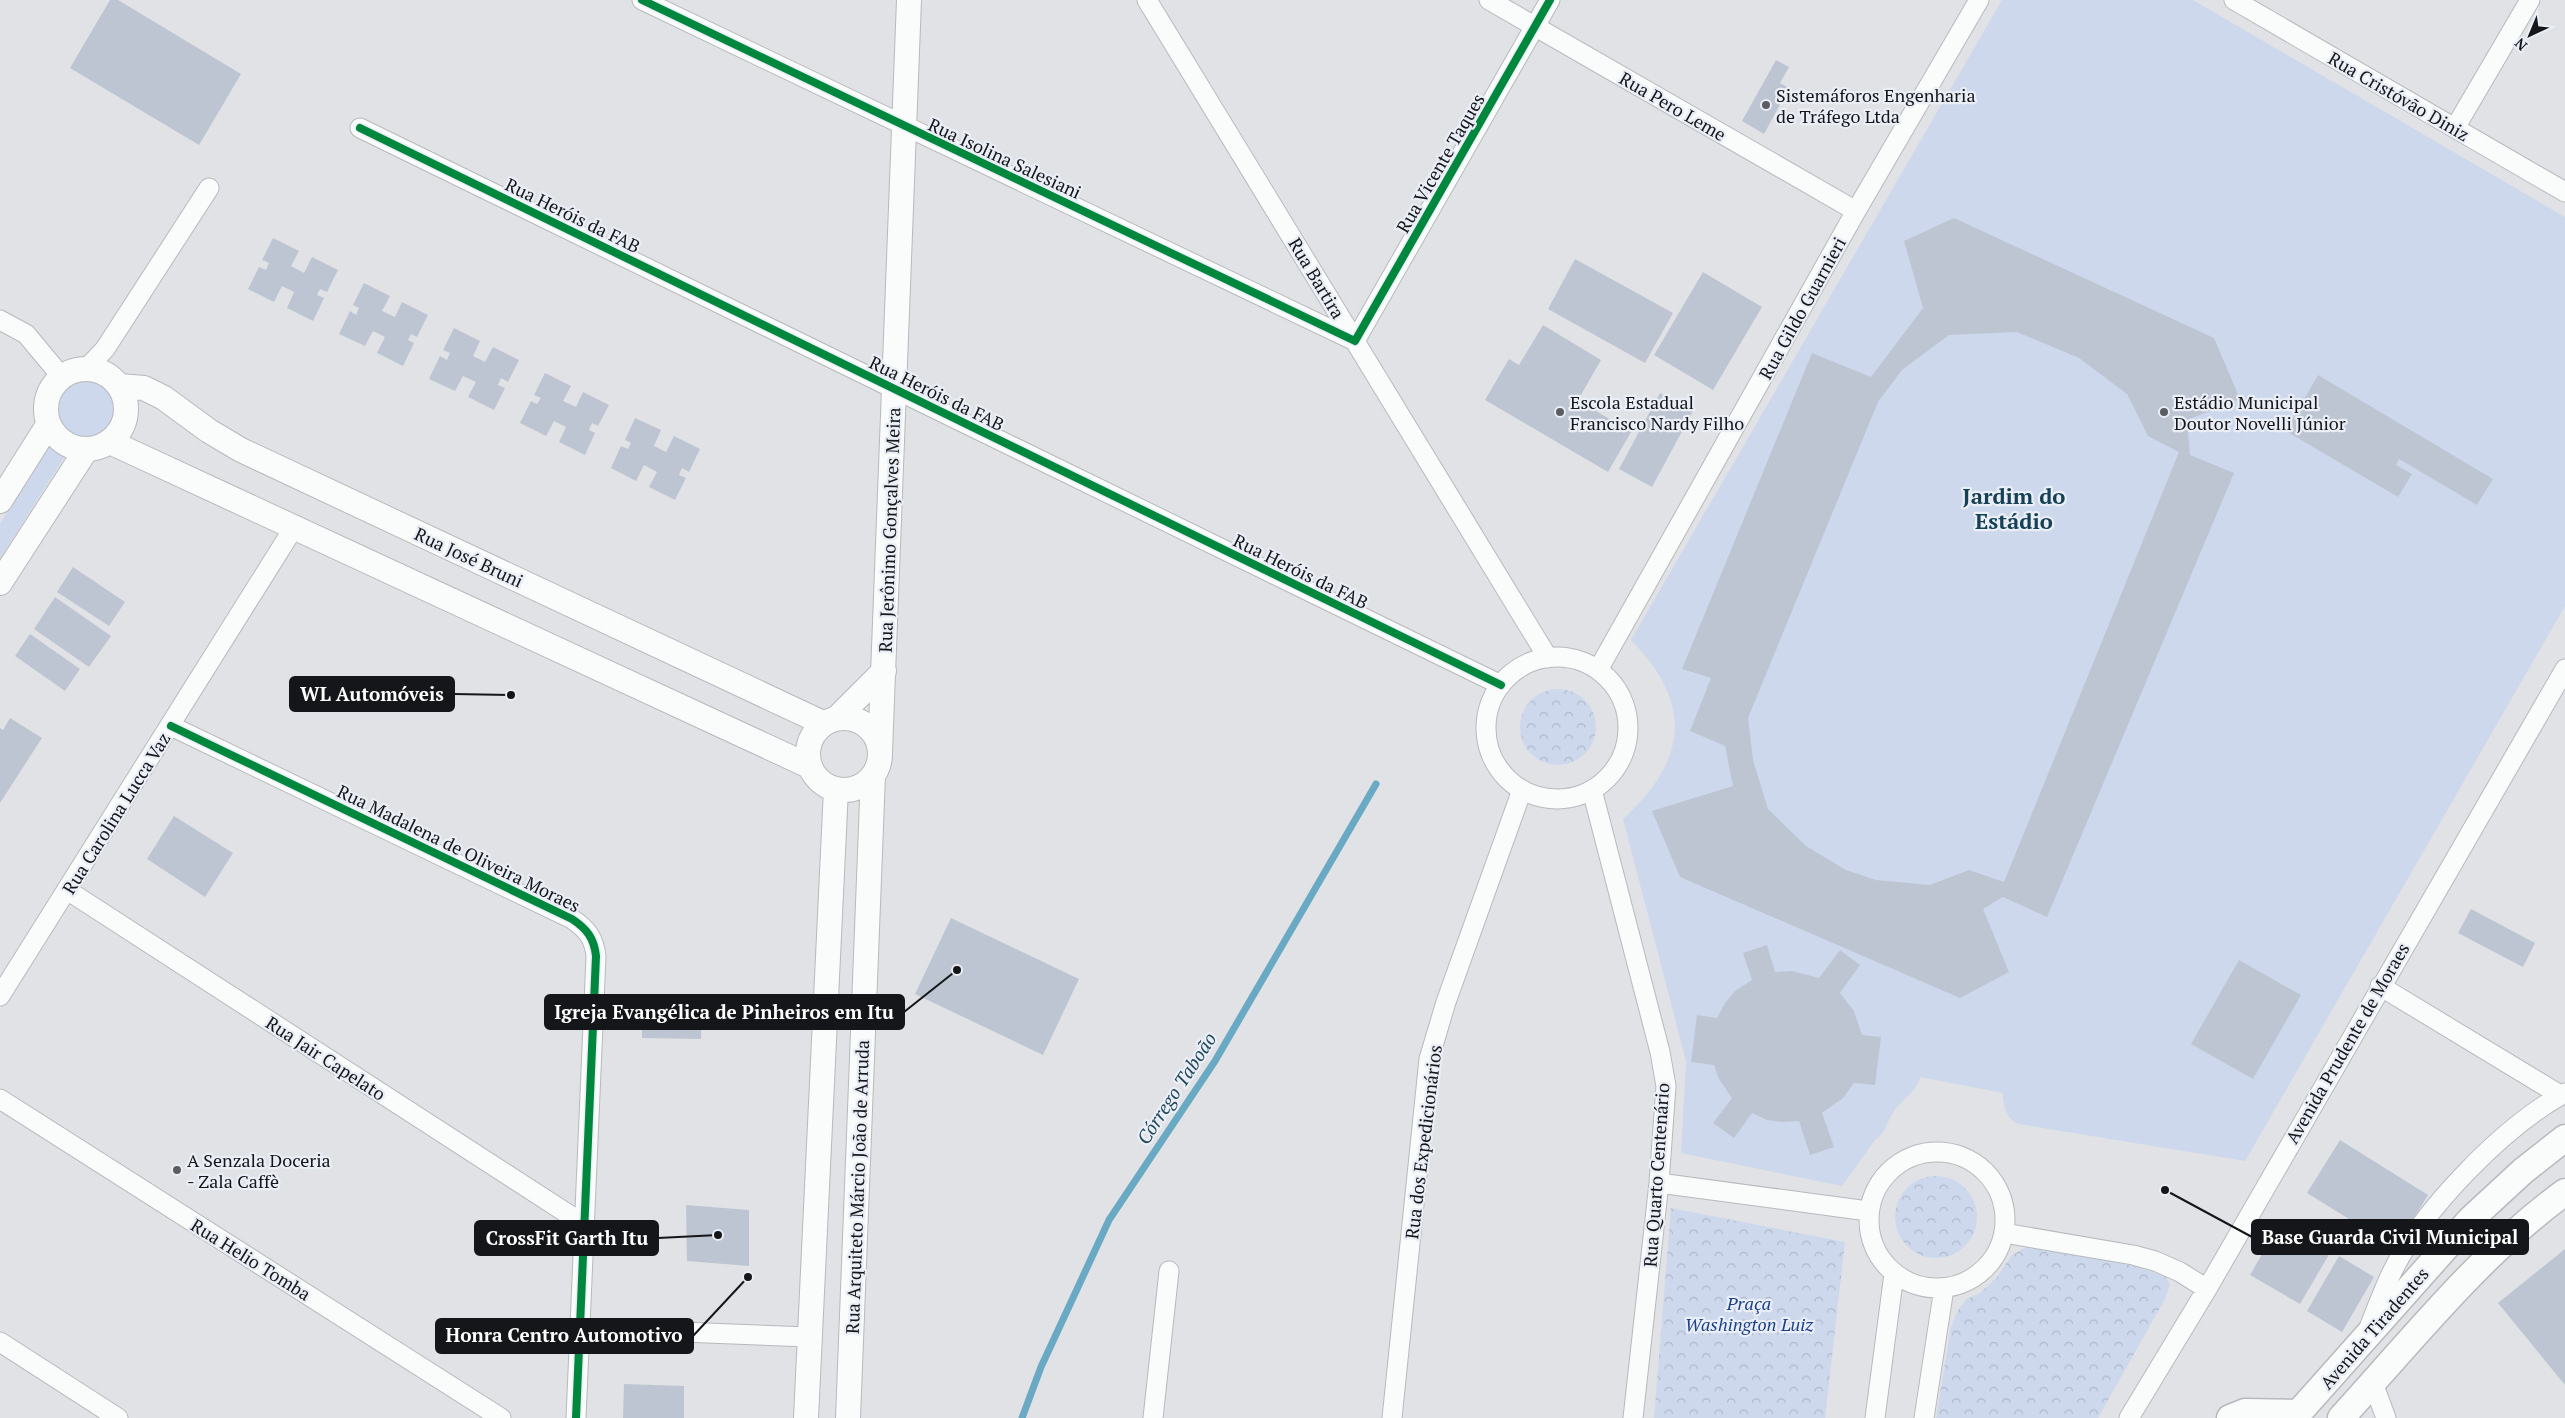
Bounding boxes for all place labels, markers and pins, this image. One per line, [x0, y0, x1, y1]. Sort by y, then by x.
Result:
place label: Sistemáforos Engenharia de Tráfego Ltda [1776, 83, 1976, 128]
marker: Sistemáforos Engenharia de Tráfego Ltda [1760, 99, 1772, 111]
place label: Escola Estadual Francisco Nardy Filho [1570, 390, 1744, 435]
place label: Estádio Municipal Doutor Novelli Júnior [2174, 390, 2346, 435]
marker: Escola Estadual Francisco Nardy Filho [1554, 406, 1566, 418]
marker: Estádio Municipal Doutor Novelli Júnior [2158, 406, 2170, 418]
callout: WL Automóveis [290, 677, 454, 711]
callout: Igreja Evangélica de Pinheiros em Itu [545, 995, 904, 1029]
place label: A Senzala Doceria - Zala Caffè [187, 1148, 331, 1193]
marker: A Senzala Doceria - Zala Caffè [171, 1164, 183, 1176]
callout: Base Guarda Civil Municipal [2252, 1220, 2528, 1254]
callout: CrossFit Garth Itu [475, 1221, 658, 1255]
callout: Honra Centro Automotivo [436, 1319, 693, 1353]

